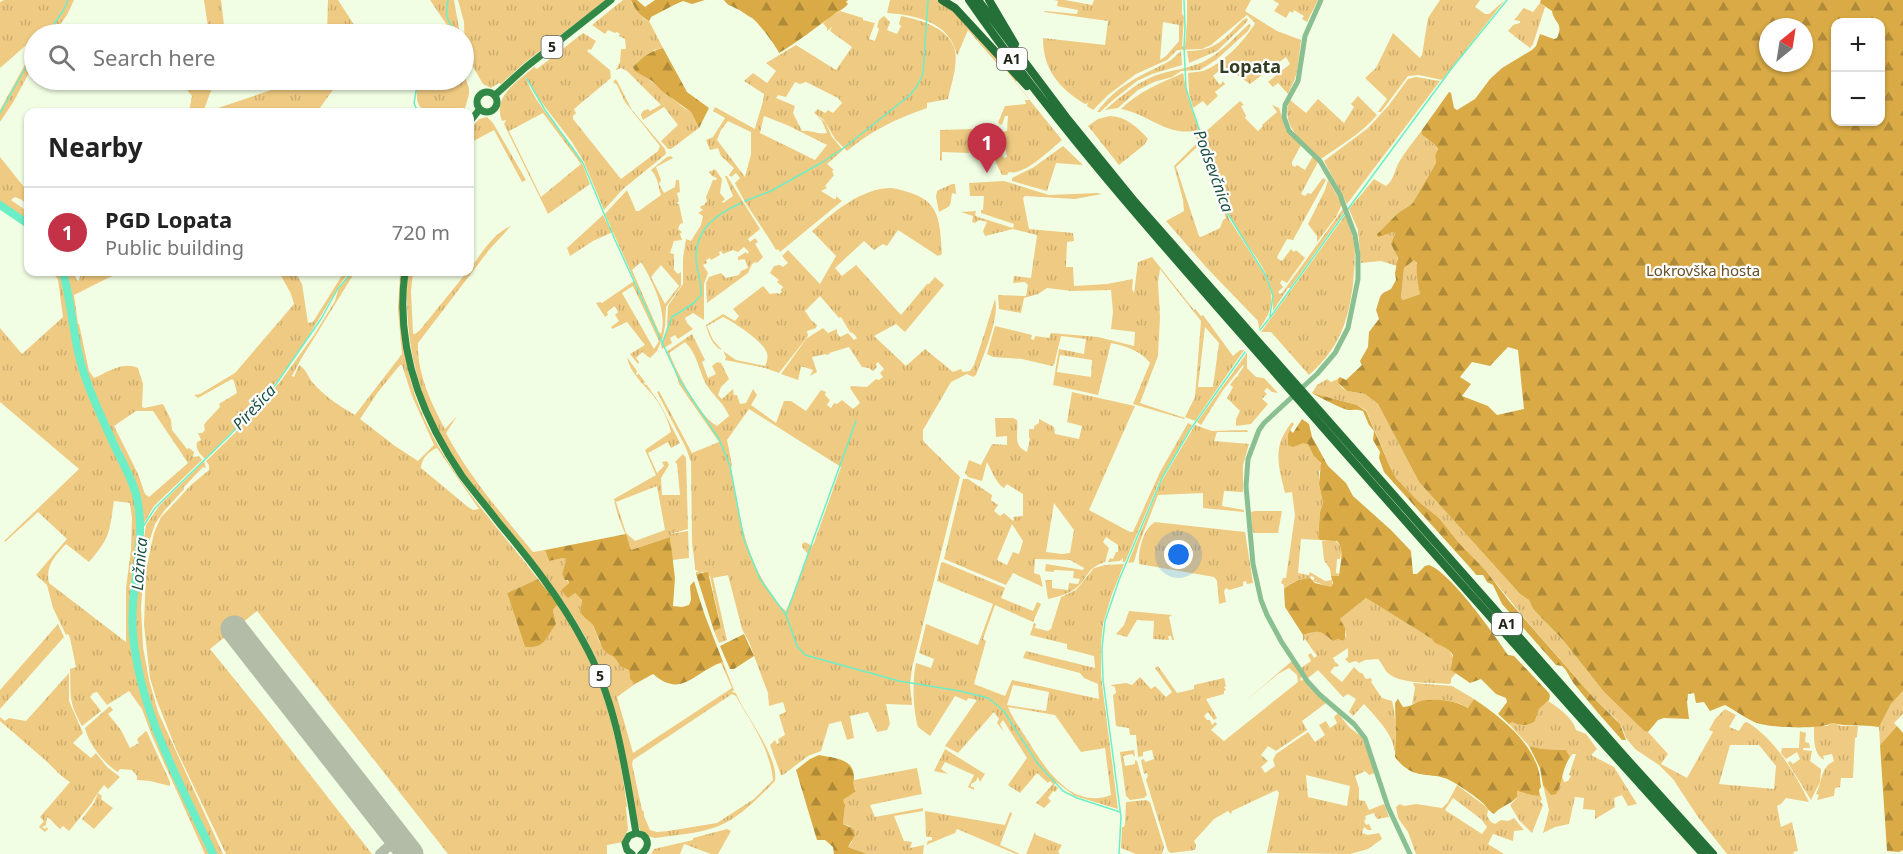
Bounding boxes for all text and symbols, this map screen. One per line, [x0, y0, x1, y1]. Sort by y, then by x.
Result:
north arrow [1759, 18, 1813, 72]
map controls [1831, 18, 1885, 126]
button: + [1831, 18, 1885, 72]
search box [24, 24, 474, 90]
road number: 5 [542, 36, 562, 58]
icon: search [45, 41, 78, 74]
text: Search here [93, 42, 215, 72]
road number: A1 [997, 48, 1027, 70]
district label: Lopata [1219, 54, 1281, 78]
button: − [1831, 72, 1885, 126]
pin: 1 [968, 124, 1006, 173]
water label: Podsevčnica [1189, 127, 1239, 215]
text: Nearby [48, 129, 143, 165]
text: PGD Lopata [105, 204, 232, 234]
text: 1 [62, 219, 73, 246]
text: 720 m [392, 219, 450, 246]
text: Public building [105, 234, 244, 261]
park label: Lokrovška hosta [1646, 260, 1760, 280]
water label: Pirešica [227, 380, 281, 434]
water label: Ložnica [126, 536, 152, 592]
your location [1164, 540, 1193, 569]
road number: A1 [1492, 613, 1522, 635]
road number: 5 [590, 665, 610, 687]

